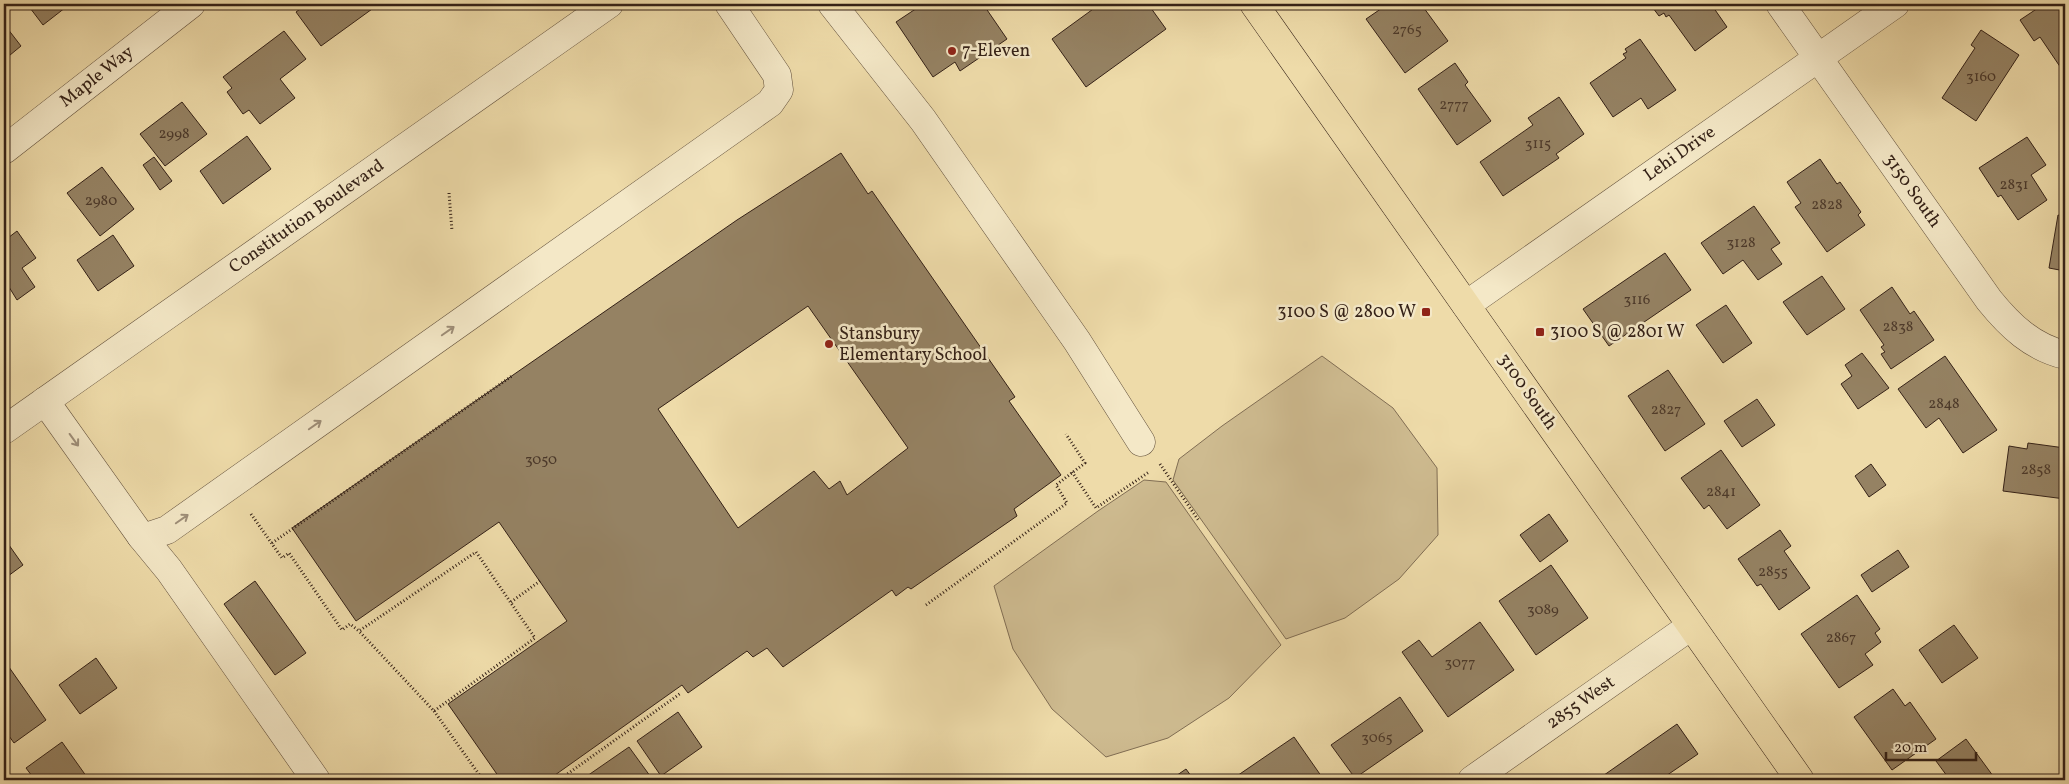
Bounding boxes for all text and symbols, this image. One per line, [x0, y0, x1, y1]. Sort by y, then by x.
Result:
house number: 2765 [1392, 20, 1422, 41]
place label: 7-Eleven [962, 39, 1030, 64]
street label: Maple Way [55, 40, 139, 114]
marker: 7-Eleven [946, 45, 958, 57]
house number: 3160 [1966, 67, 1996, 88]
house number: 2777 [1439, 95, 1469, 116]
street label: Lehi Drive [1639, 120, 1721, 188]
house number: 2998 [158, 124, 190, 145]
house number: 3115 [1525, 134, 1551, 155]
street label: 3150 South [1877, 149, 1947, 233]
street label: Constitution Boulevard [224, 154, 390, 280]
house number: 2831 [1999, 175, 2029, 196]
house number: 2980 [85, 191, 117, 212]
house number: 2828 [1811, 195, 1843, 216]
house number: 3128 [1726, 233, 1756, 254]
house number: 3116 [1624, 290, 1650, 311]
place label: 3100 S @ 2800 W [1277, 300, 1416, 325]
marker: 3100 S @ 2800 W [1420, 306, 1432, 318]
house number: 2838 [1883, 317, 1914, 338]
place label: 3100 S @ 2801 W [1550, 320, 1685, 345]
place label: Stansbury Elementary School [839, 322, 987, 368]
one-way arrow [440, 326, 454, 336]
marker: 3100 S @ 2801 W [1534, 326, 1546, 338]
marker: Stansbury Elementary School [823, 338, 835, 350]
street label: 3100 South [1491, 349, 1563, 436]
house number: 2848 [1928, 394, 1960, 415]
house number: 2827 [1651, 400, 1681, 421]
one-way arrow [308, 420, 322, 430]
one-way arrow [68, 433, 79, 447]
house number: 3050 [525, 450, 557, 471]
house number: 2858 [2021, 460, 2051, 481]
house number: 2841 [1706, 482, 1736, 503]
one-way arrow [175, 514, 189, 524]
house number: 2855 [1758, 562, 1788, 583]
house number: 3089 [1527, 600, 1559, 621]
house number: 2867 [1826, 628, 1856, 649]
house number: 3077 [1445, 653, 1475, 674]
street label: 2855 West [1542, 670, 1620, 736]
house number: 3065 [1361, 728, 1393, 749]
scale bar [1886, 729, 1976, 761]
text: 20 m [1894, 738, 1927, 759]

